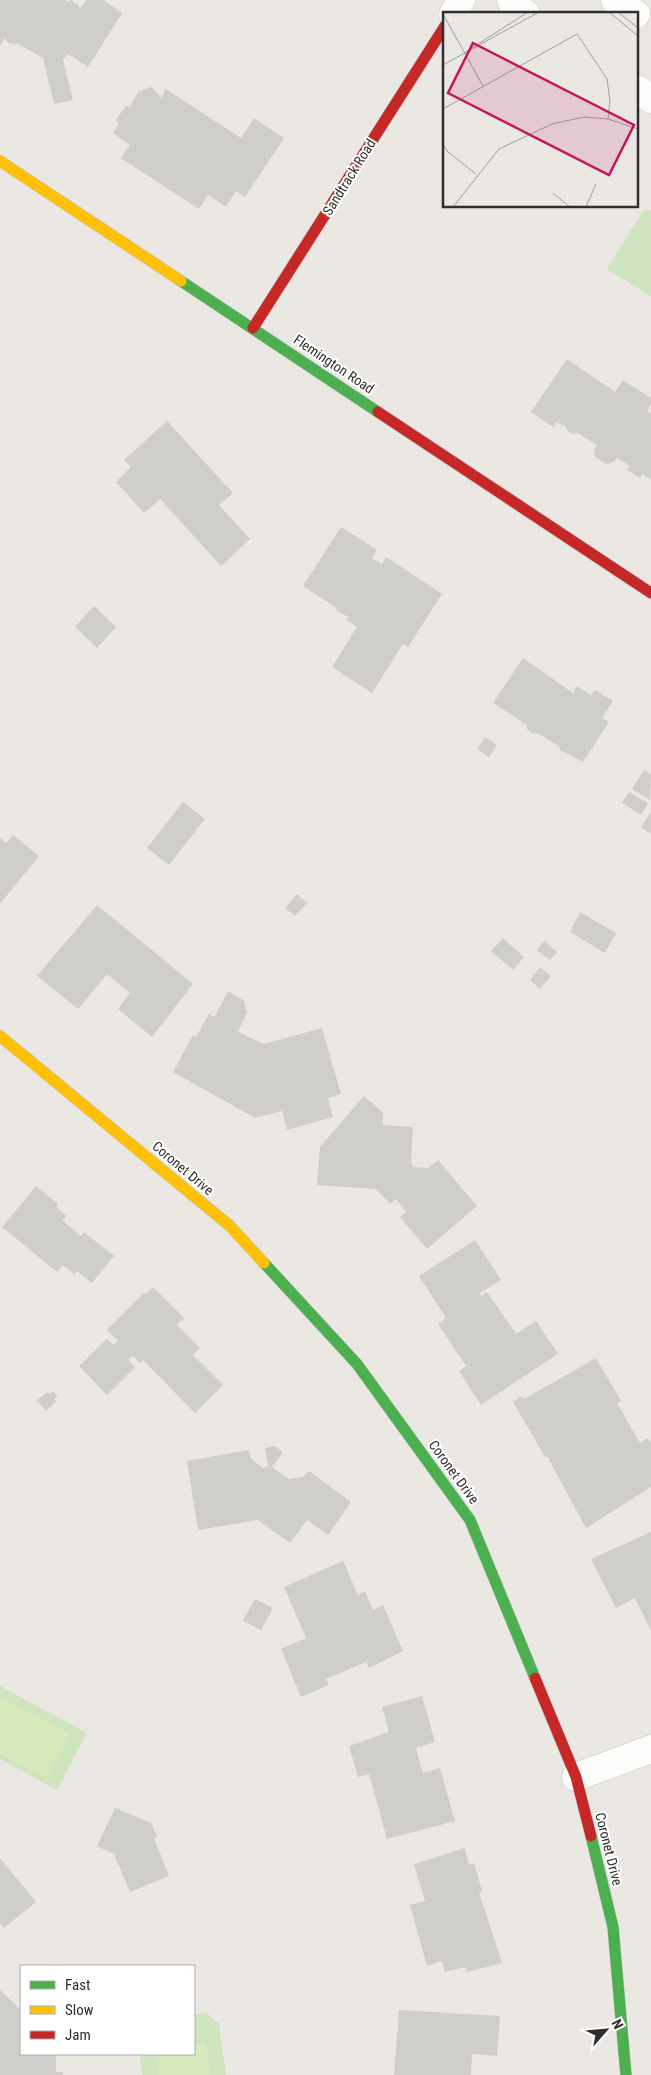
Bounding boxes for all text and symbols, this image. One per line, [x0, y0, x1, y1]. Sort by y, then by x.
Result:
inset map [443, 12, 638, 208]
street label: Sandtrack Road [319, 136, 379, 218]
street label: Flemington Road [291, 331, 377, 397]
street label: Coronet Drive [149, 1138, 217, 1198]
street label: Coronet Drive [426, 1437, 483, 1507]
street label: Coronet Drive [592, 1811, 626, 1888]
legend [20, 1965, 195, 2055]
text: Fast [65, 1976, 90, 1994]
text: Slow [65, 2001, 94, 2019]
north arrow [581, 2005, 631, 2055]
text: N [609, 2017, 627, 2032]
text: Jam [65, 2026, 91, 2044]

